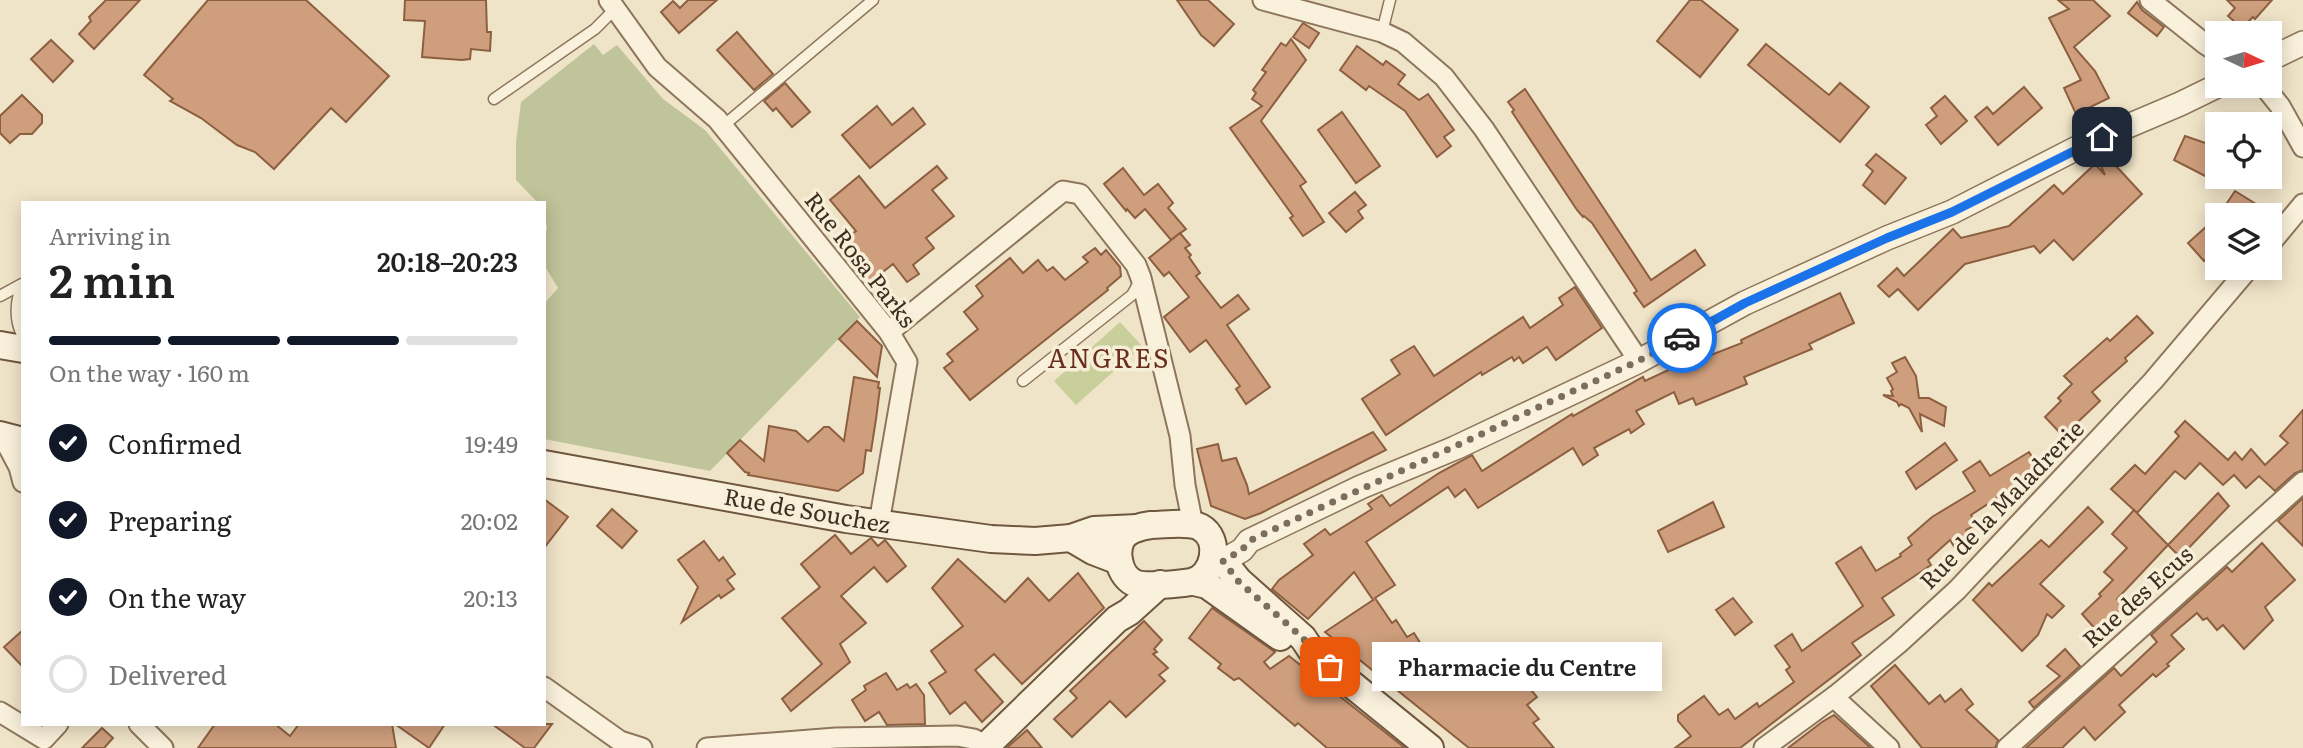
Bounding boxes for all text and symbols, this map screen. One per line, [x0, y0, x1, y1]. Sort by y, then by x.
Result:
north arrow [2205, 21, 2282, 98]
map controls [2205, 21, 2282, 280]
pin [2072, 107, 2132, 167]
button: locate [2205, 112, 2282, 189]
icon: home [2083, 118, 2121, 156]
street label: Rue Rosa Parks [798, 184, 925, 334]
button: layers [2205, 203, 2282, 280]
text: Arriving in [49, 218, 171, 252]
text: 20:18–20:23 [377, 241, 518, 280]
text: 2 min [49, 244, 175, 312]
courier [1647, 303, 1717, 373]
icon: car [1663, 319, 1701, 357]
district label: ANGRES [1047, 337, 1171, 376]
text: On the way · 160 m [49, 355, 250, 389]
street label: Rue de la Maladrerie [1911, 411, 2090, 596]
text: Confirmed [108, 423, 242, 462]
icon: check [49, 424, 87, 462]
text: 19:49 [465, 426, 518, 460]
street label: Rue de Souchez [722, 478, 893, 540]
text: Preparing [108, 500, 231, 539]
icon: check [49, 501, 87, 539]
text: 20:02 [461, 503, 518, 537]
street label: Rue des Ecus [2074, 537, 2199, 654]
text: On the way [108, 577, 246, 616]
icon: check [49, 578, 87, 616]
text: 20:13 [464, 580, 518, 614]
pin [1300, 637, 1360, 697]
callout: Pharmacie du Centre [1372, 642, 1662, 692]
icon: bag [1311, 648, 1349, 686]
text: Pharmacie du Centre [1398, 649, 1636, 683]
text: Delivered [108, 654, 227, 693]

